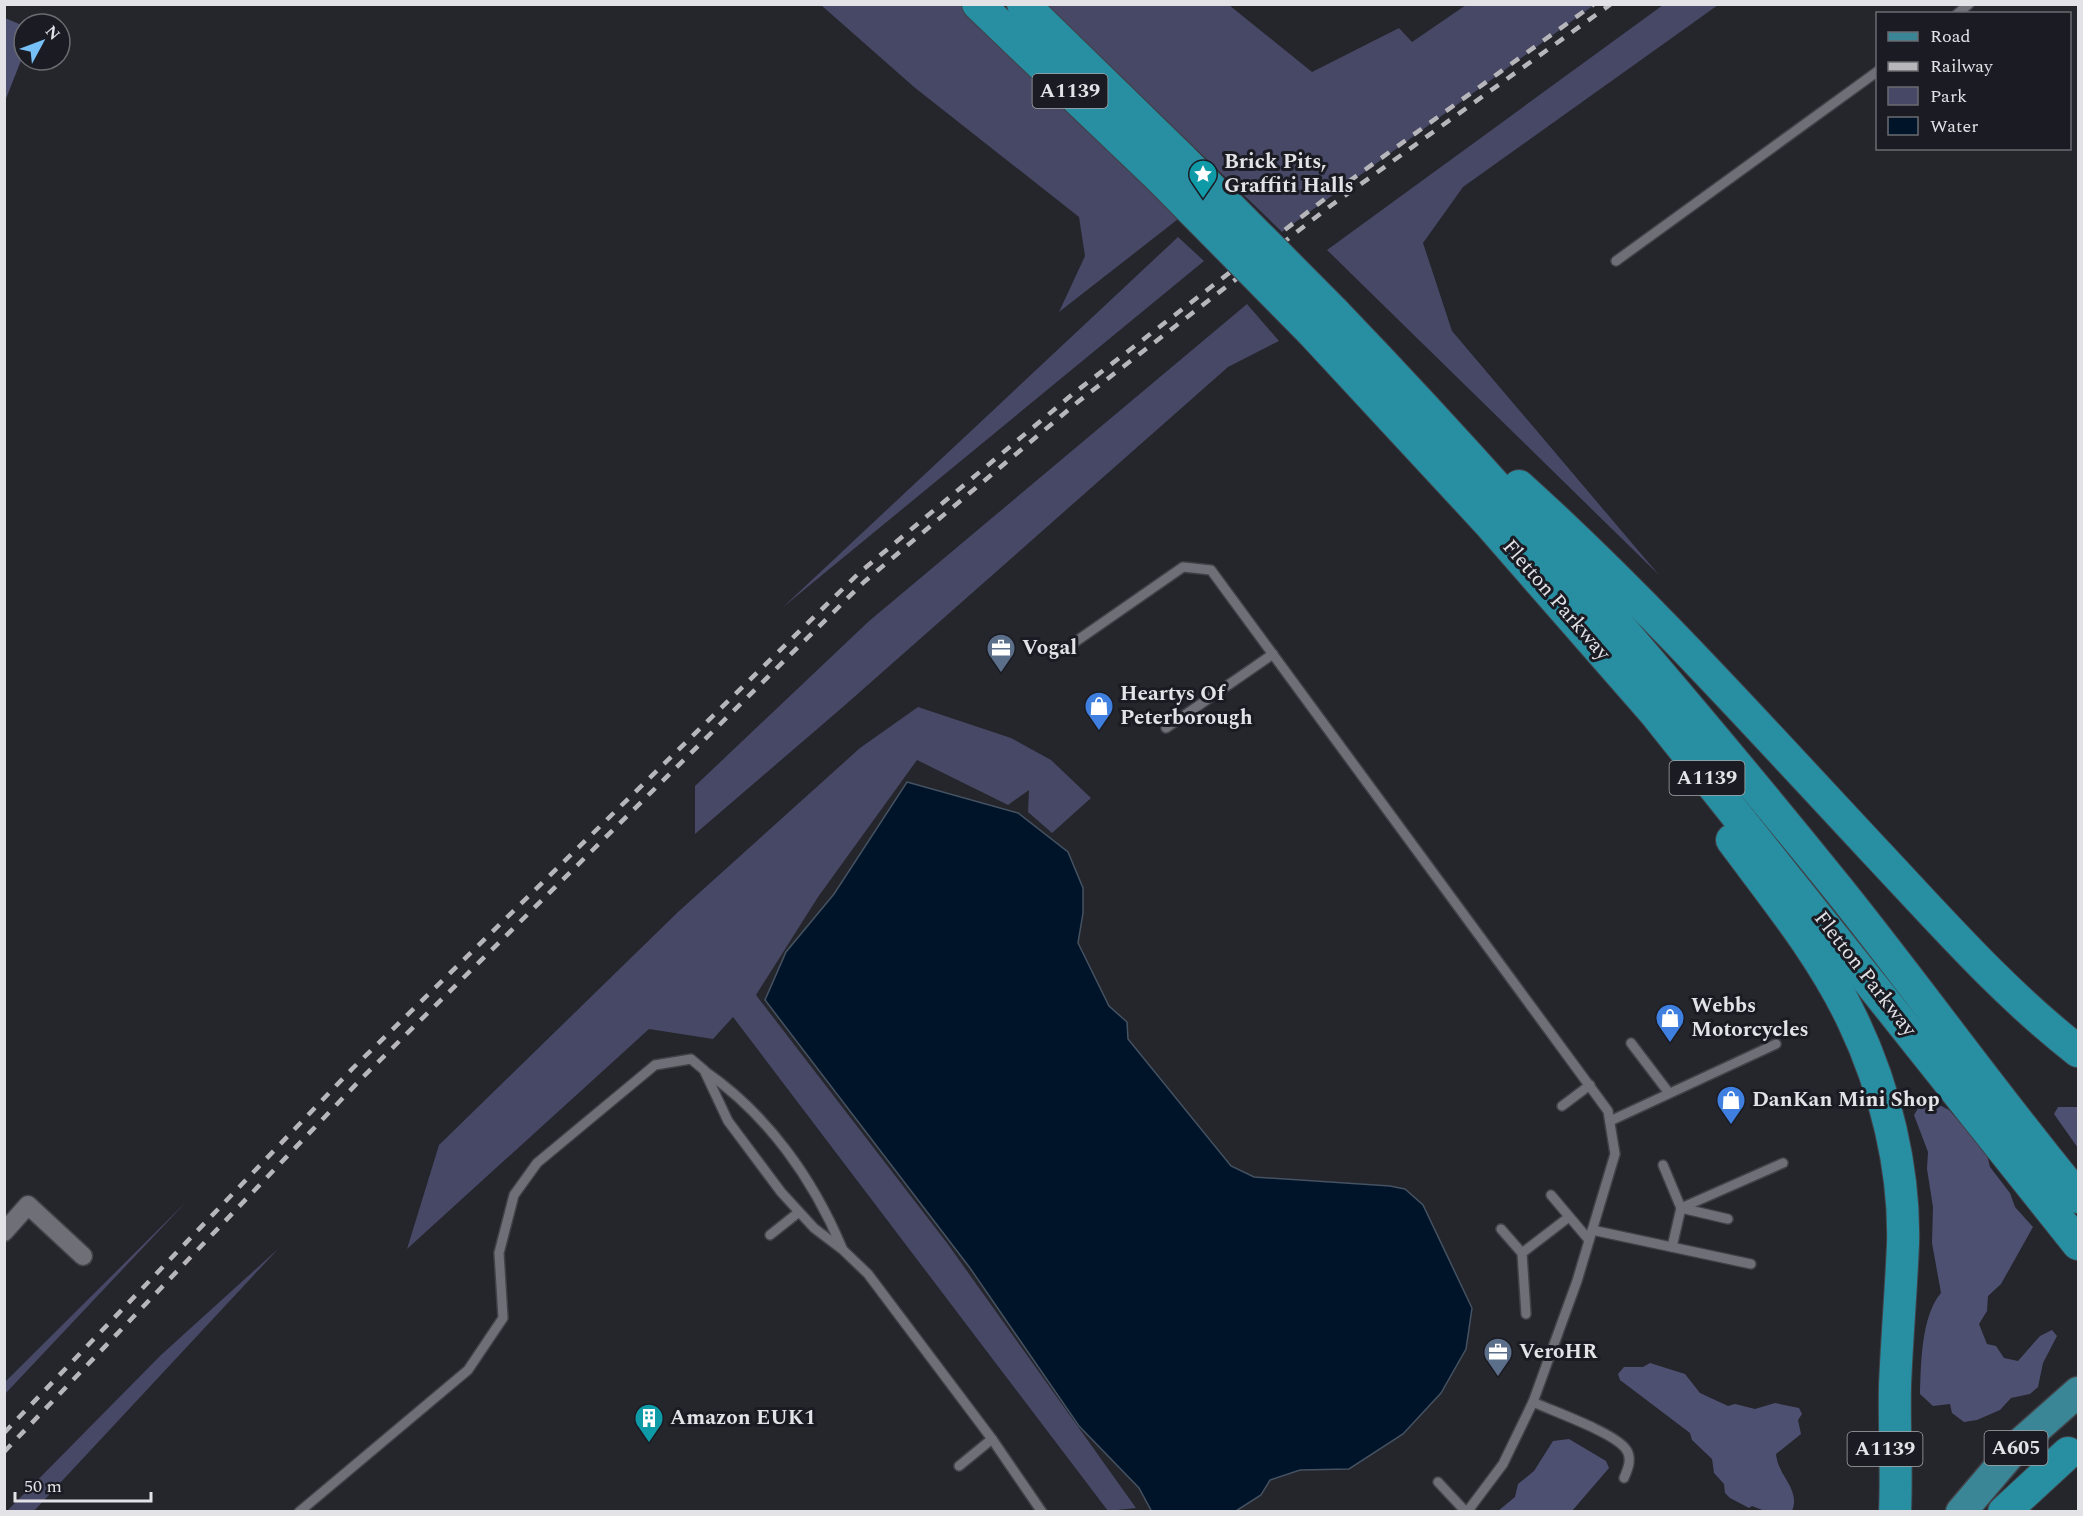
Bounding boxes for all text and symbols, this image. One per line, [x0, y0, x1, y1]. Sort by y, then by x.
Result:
north arrow [12, 12, 72, 72]
legend [1876, 12, 2071, 150]
text: N [39, 20, 66, 46]
text: Road [1930, 23, 1971, 50]
text: Railway [1930, 53, 1994, 80]
road number: A1139 [1032, 74, 1108, 108]
text: Park [1930, 83, 1967, 110]
text: Water [1930, 113, 1978, 140]
place label: Brick Pits, Graffiti Halls [1224, 146, 1354, 202]
place icon: Brick Pits, Graffiti Halls [1187, 158, 1219, 200]
street label: Fletton Parkway [1494, 532, 1618, 668]
office icon: Vogal [985, 632, 1017, 674]
place label: Vogal [1022, 632, 1077, 664]
place label: Heartys Of Peterborough [1120, 678, 1253, 734]
shop icon: Heartys Of Peterborough [1083, 690, 1115, 732]
road number: A1139 [1670, 761, 1744, 795]
street label: Fletton Parkway [1806, 904, 1925, 1044]
place label: Webbs Motorcycles [1691, 990, 1809, 1046]
shop icon: Webbs Motorcycles [1654, 1002, 1686, 1044]
shop icon: DanKan Mini Shop [1715, 1084, 1747, 1126]
place label: DanKan Mini Shop [1752, 1084, 1940, 1116]
office icon: VeroHR [1482, 1336, 1514, 1378]
place label: VeroHR [1519, 1336, 1598, 1368]
building icon: Amazon EUK1 [633, 1402, 665, 1444]
place label: Amazon EUK1 [670, 1402, 816, 1434]
road number: A605 [1984, 1431, 2048, 1465]
road number: A1139 [1848, 1432, 1922, 1466]
scale bar [15, 1465, 152, 1503]
text: 50 m [24, 1473, 62, 1500]

